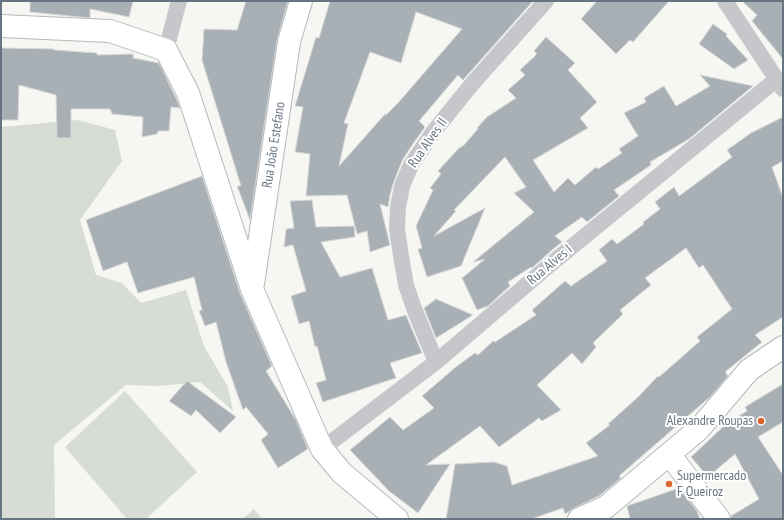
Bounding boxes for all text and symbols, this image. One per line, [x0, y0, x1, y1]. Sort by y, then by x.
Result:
street label: Rua João Estefano [259, 101, 289, 189]
street label: Rua Alves II [405, 115, 451, 171]
street label: Rua Alves I [524, 241, 576, 289]
place label: Alexandre Roupas [667, 413, 753, 429]
marker: Alexandre Roupas [756, 416, 766, 426]
place label: Supermercado F Queiroz [677, 468, 746, 500]
marker: Supermercado F Queiroz [664, 479, 674, 489]

